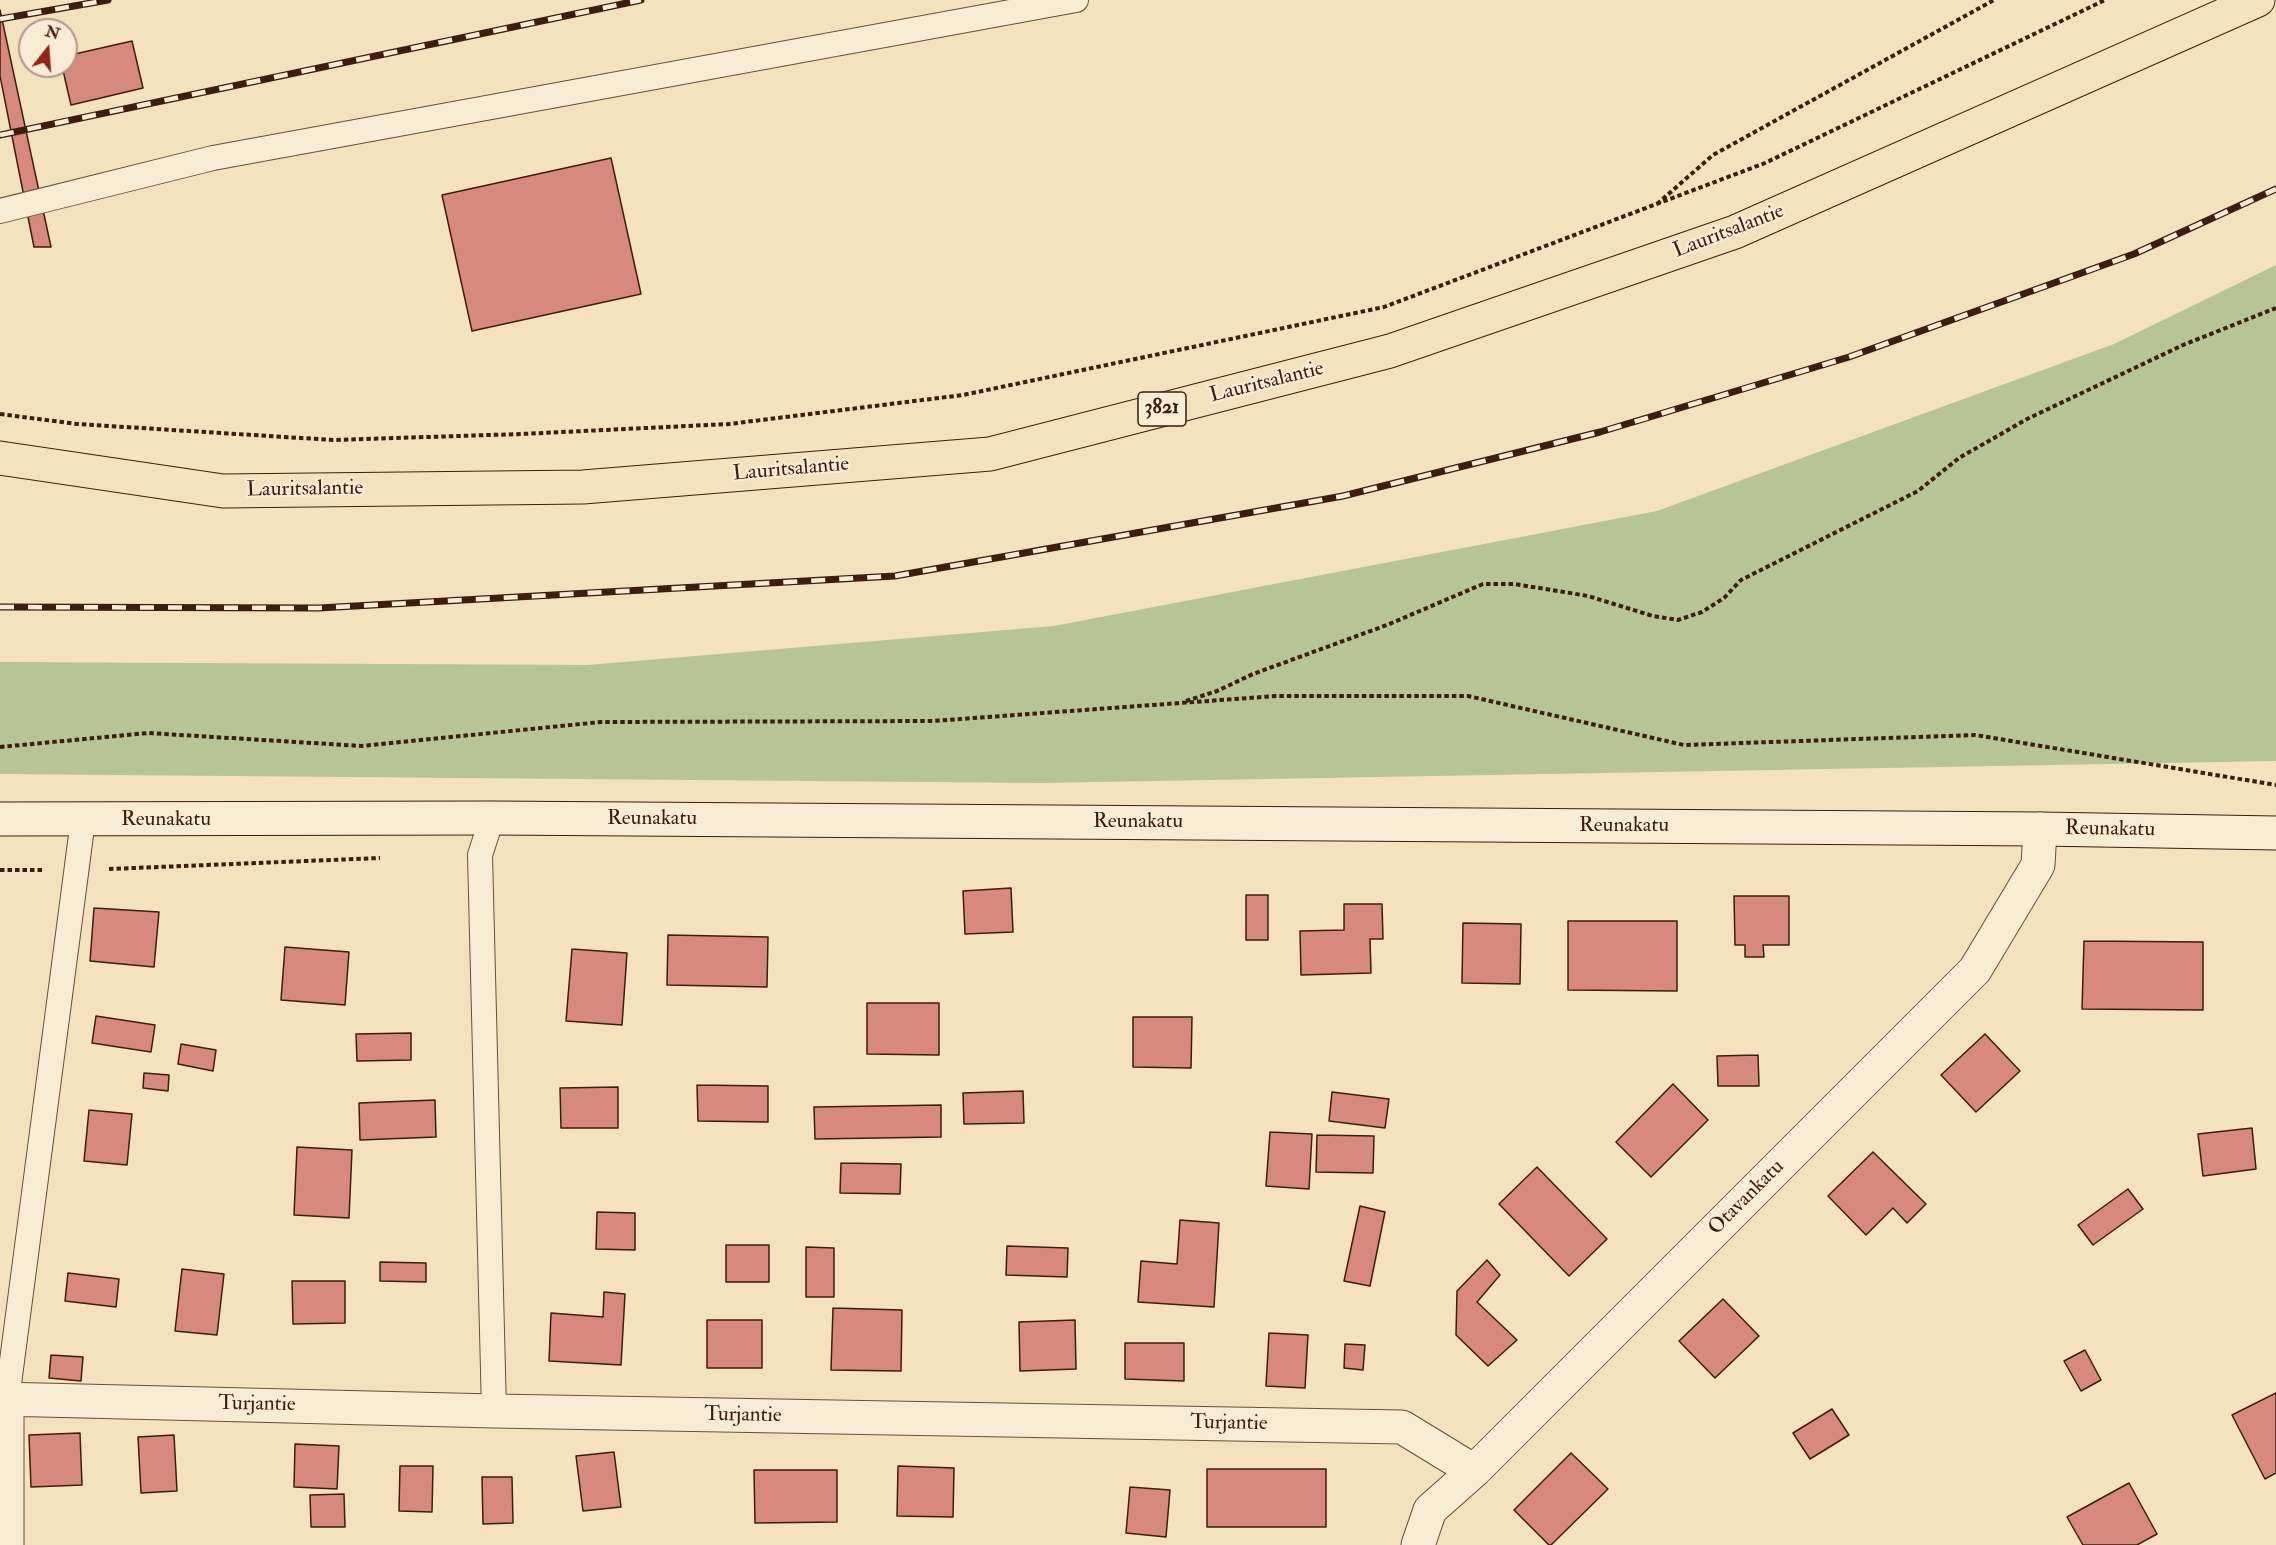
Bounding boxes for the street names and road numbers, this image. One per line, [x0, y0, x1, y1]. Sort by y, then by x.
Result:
street label: Lauritsalantie [1670, 199, 1788, 265]
street label: Lauritsalantie [1207, 357, 1327, 409]
road number: 3821 [1138, 392, 1186, 426]
street label: Lauritsalantie [732, 452, 850, 488]
street label: Lauritsalantie [247, 476, 363, 504]
street label: Reunakatu [607, 806, 697, 832]
street label: Reunakatu [121, 807, 211, 833]
street label: Reunakatu [1093, 809, 1183, 835]
street label: Reunakatu [1579, 813, 1669, 839]
street label: Reunakatu [2065, 817, 2155, 843]
street label: Otavankatu [1704, 1155, 1790, 1241]
street label: Turjantie [218, 1392, 296, 1418]
street label: Turjantie [704, 1403, 782, 1429]
street label: Turjantie [1190, 1411, 1268, 1437]

